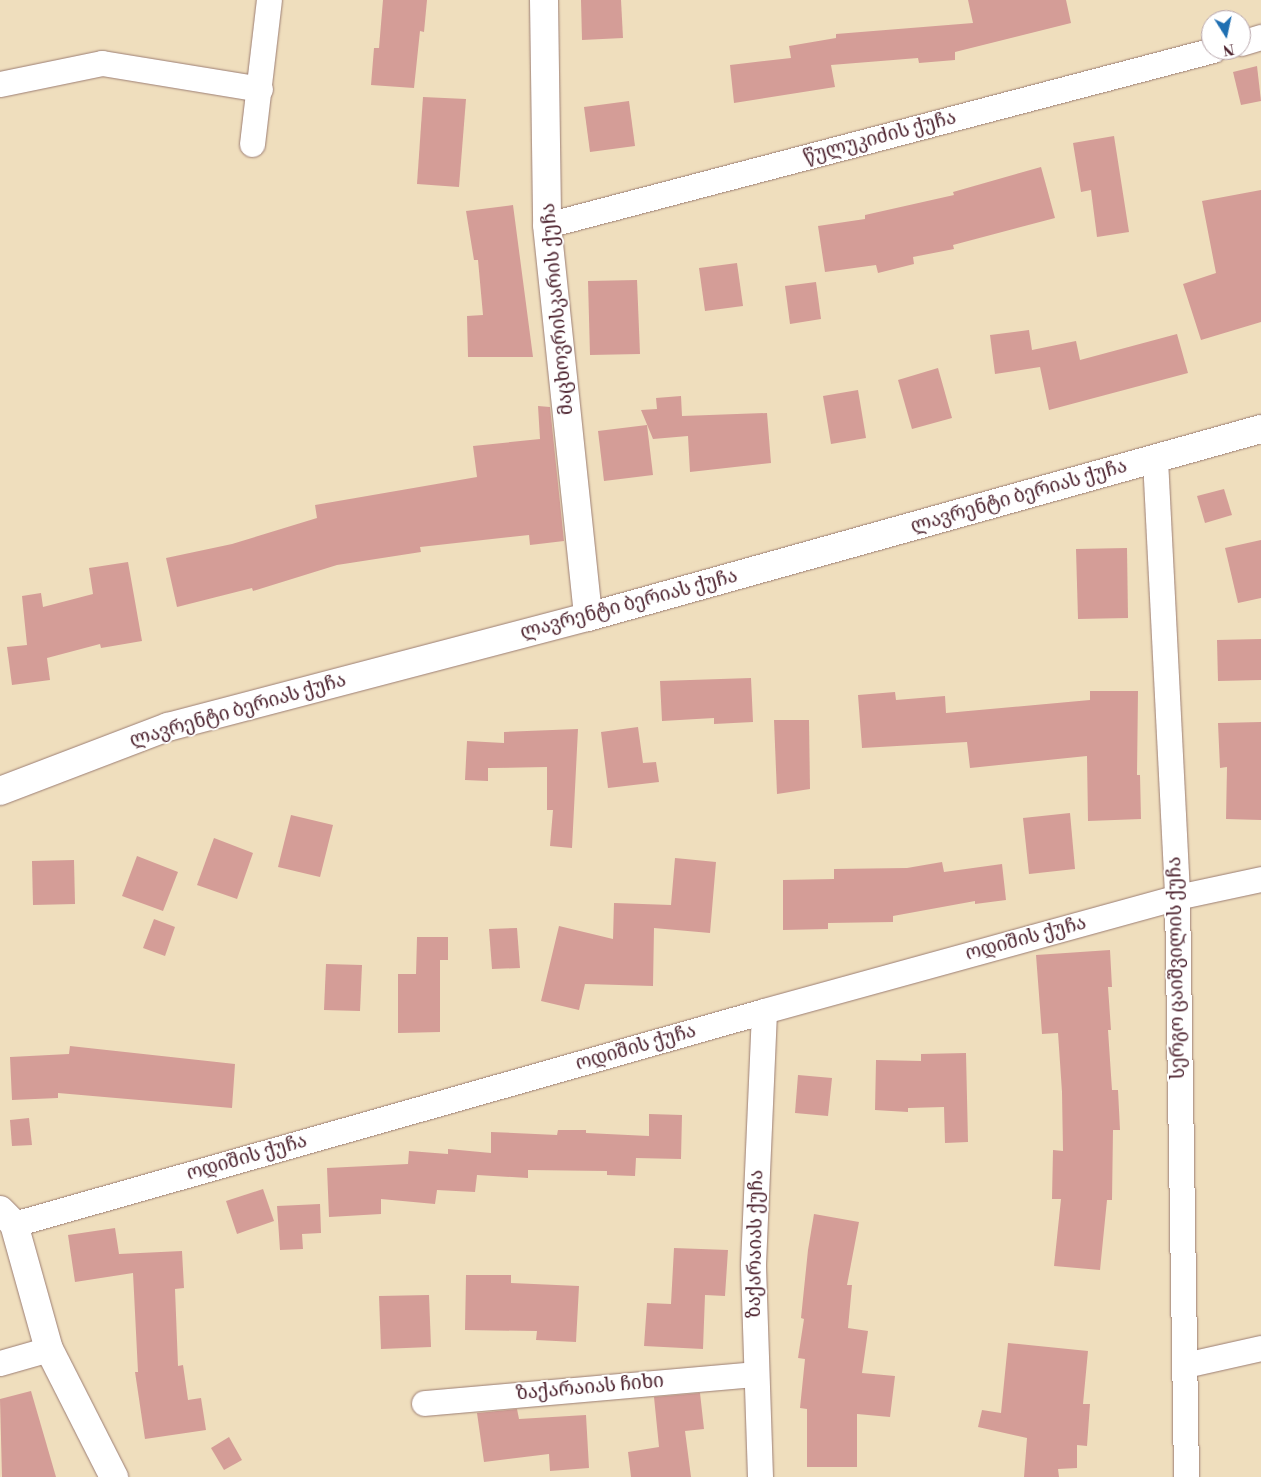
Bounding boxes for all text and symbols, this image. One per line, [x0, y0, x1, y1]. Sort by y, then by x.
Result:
north arrow [1201, 10, 1251, 60]
text: N [1221, 39, 1235, 59]
street label: წულუკიძის ქუჩა [801, 107, 959, 169]
street label: მაცხოვრისკარის ქუჩა [537, 202, 579, 416]
street label: ლავრენტი ბერიას ქუჩა [908, 455, 1130, 539]
street label: ლავრენტი ბერიას ქუჩა [518, 565, 740, 645]
street label: ლავრენტი ბერიას ქუჩა [127, 669, 349, 753]
street label: სერგო ცაიშვილის ქუჩა [1164, 856, 1190, 1080]
street label: ოდიშის ქუჩა [963, 912, 1089, 966]
street label: ოდიშის ქუჩა [573, 1020, 699, 1076]
street label: ოდიშის ქუჩა [184, 1130, 310, 1186]
street label: ზაქარაიას ქუჩა [743, 1170, 769, 1318]
street label: ზაქარაიას ჩიხი [515, 1370, 665, 1406]

